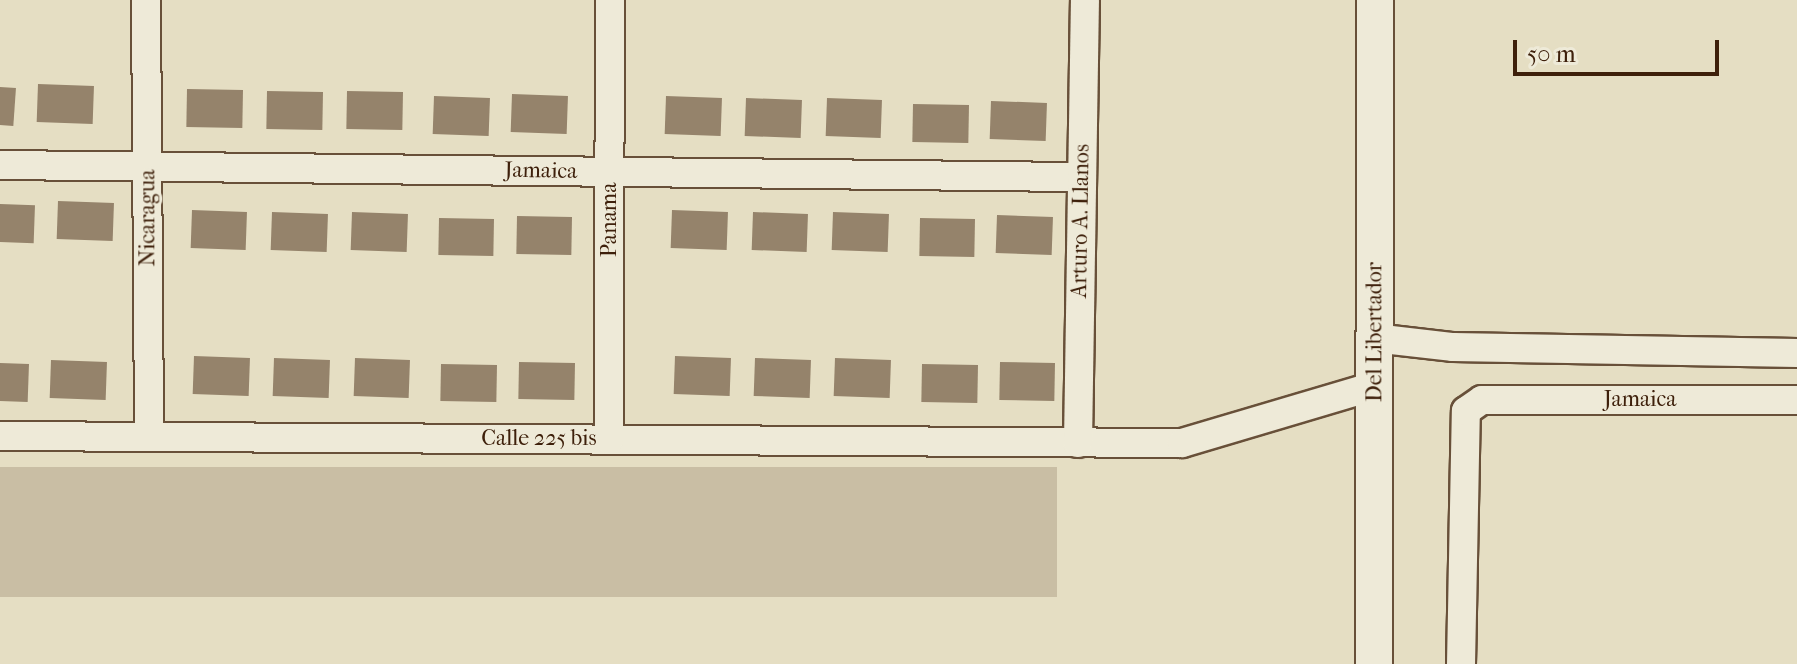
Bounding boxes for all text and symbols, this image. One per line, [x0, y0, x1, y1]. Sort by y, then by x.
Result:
scale bar [1517, 24, 1723, 74]
text: 50 m [1527, 40, 1576, 68]
street label: Arturo A. Llanos [1066, 144, 1096, 298]
street label: Jamaica [504, 157, 578, 185]
street label: Nicaragua [135, 170, 161, 266]
street label: Panama [597, 183, 623, 257]
street label: Del Libertador [1362, 262, 1388, 402]
street label: Jamaica [1604, 387, 1676, 413]
street label: Calle 225 bis [481, 426, 597, 452]

